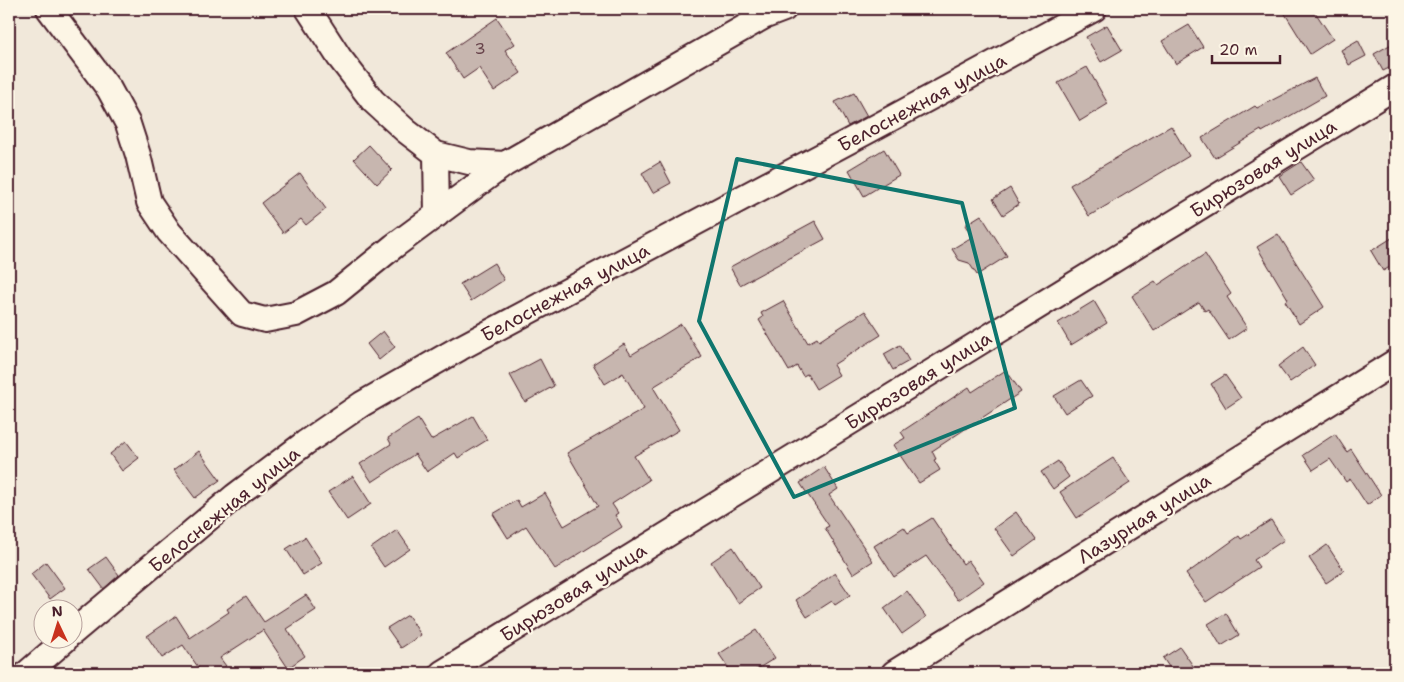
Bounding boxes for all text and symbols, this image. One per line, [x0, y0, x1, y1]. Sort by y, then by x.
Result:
scale bar [1212, 32, 1279, 64]
house number: 3 [474, 38, 486, 59]
text: 20 m [1219, 40, 1258, 60]
street label: Белоснежная улица [834, 47, 1011, 157]
street label: Бирюзовая улица [1185, 113, 1341, 224]
street label: Белоснежная улица [477, 237, 654, 347]
street label: Бирюзовая улица [840, 325, 996, 436]
street label: Белоснежная улица [144, 441, 305, 578]
street label: Лазурная улица [1073, 467, 1216, 569]
street label: Бирюзовая улица [495, 537, 651, 648]
north arrow [32, 600, 82, 650]
text: N [51, 602, 63, 620]

